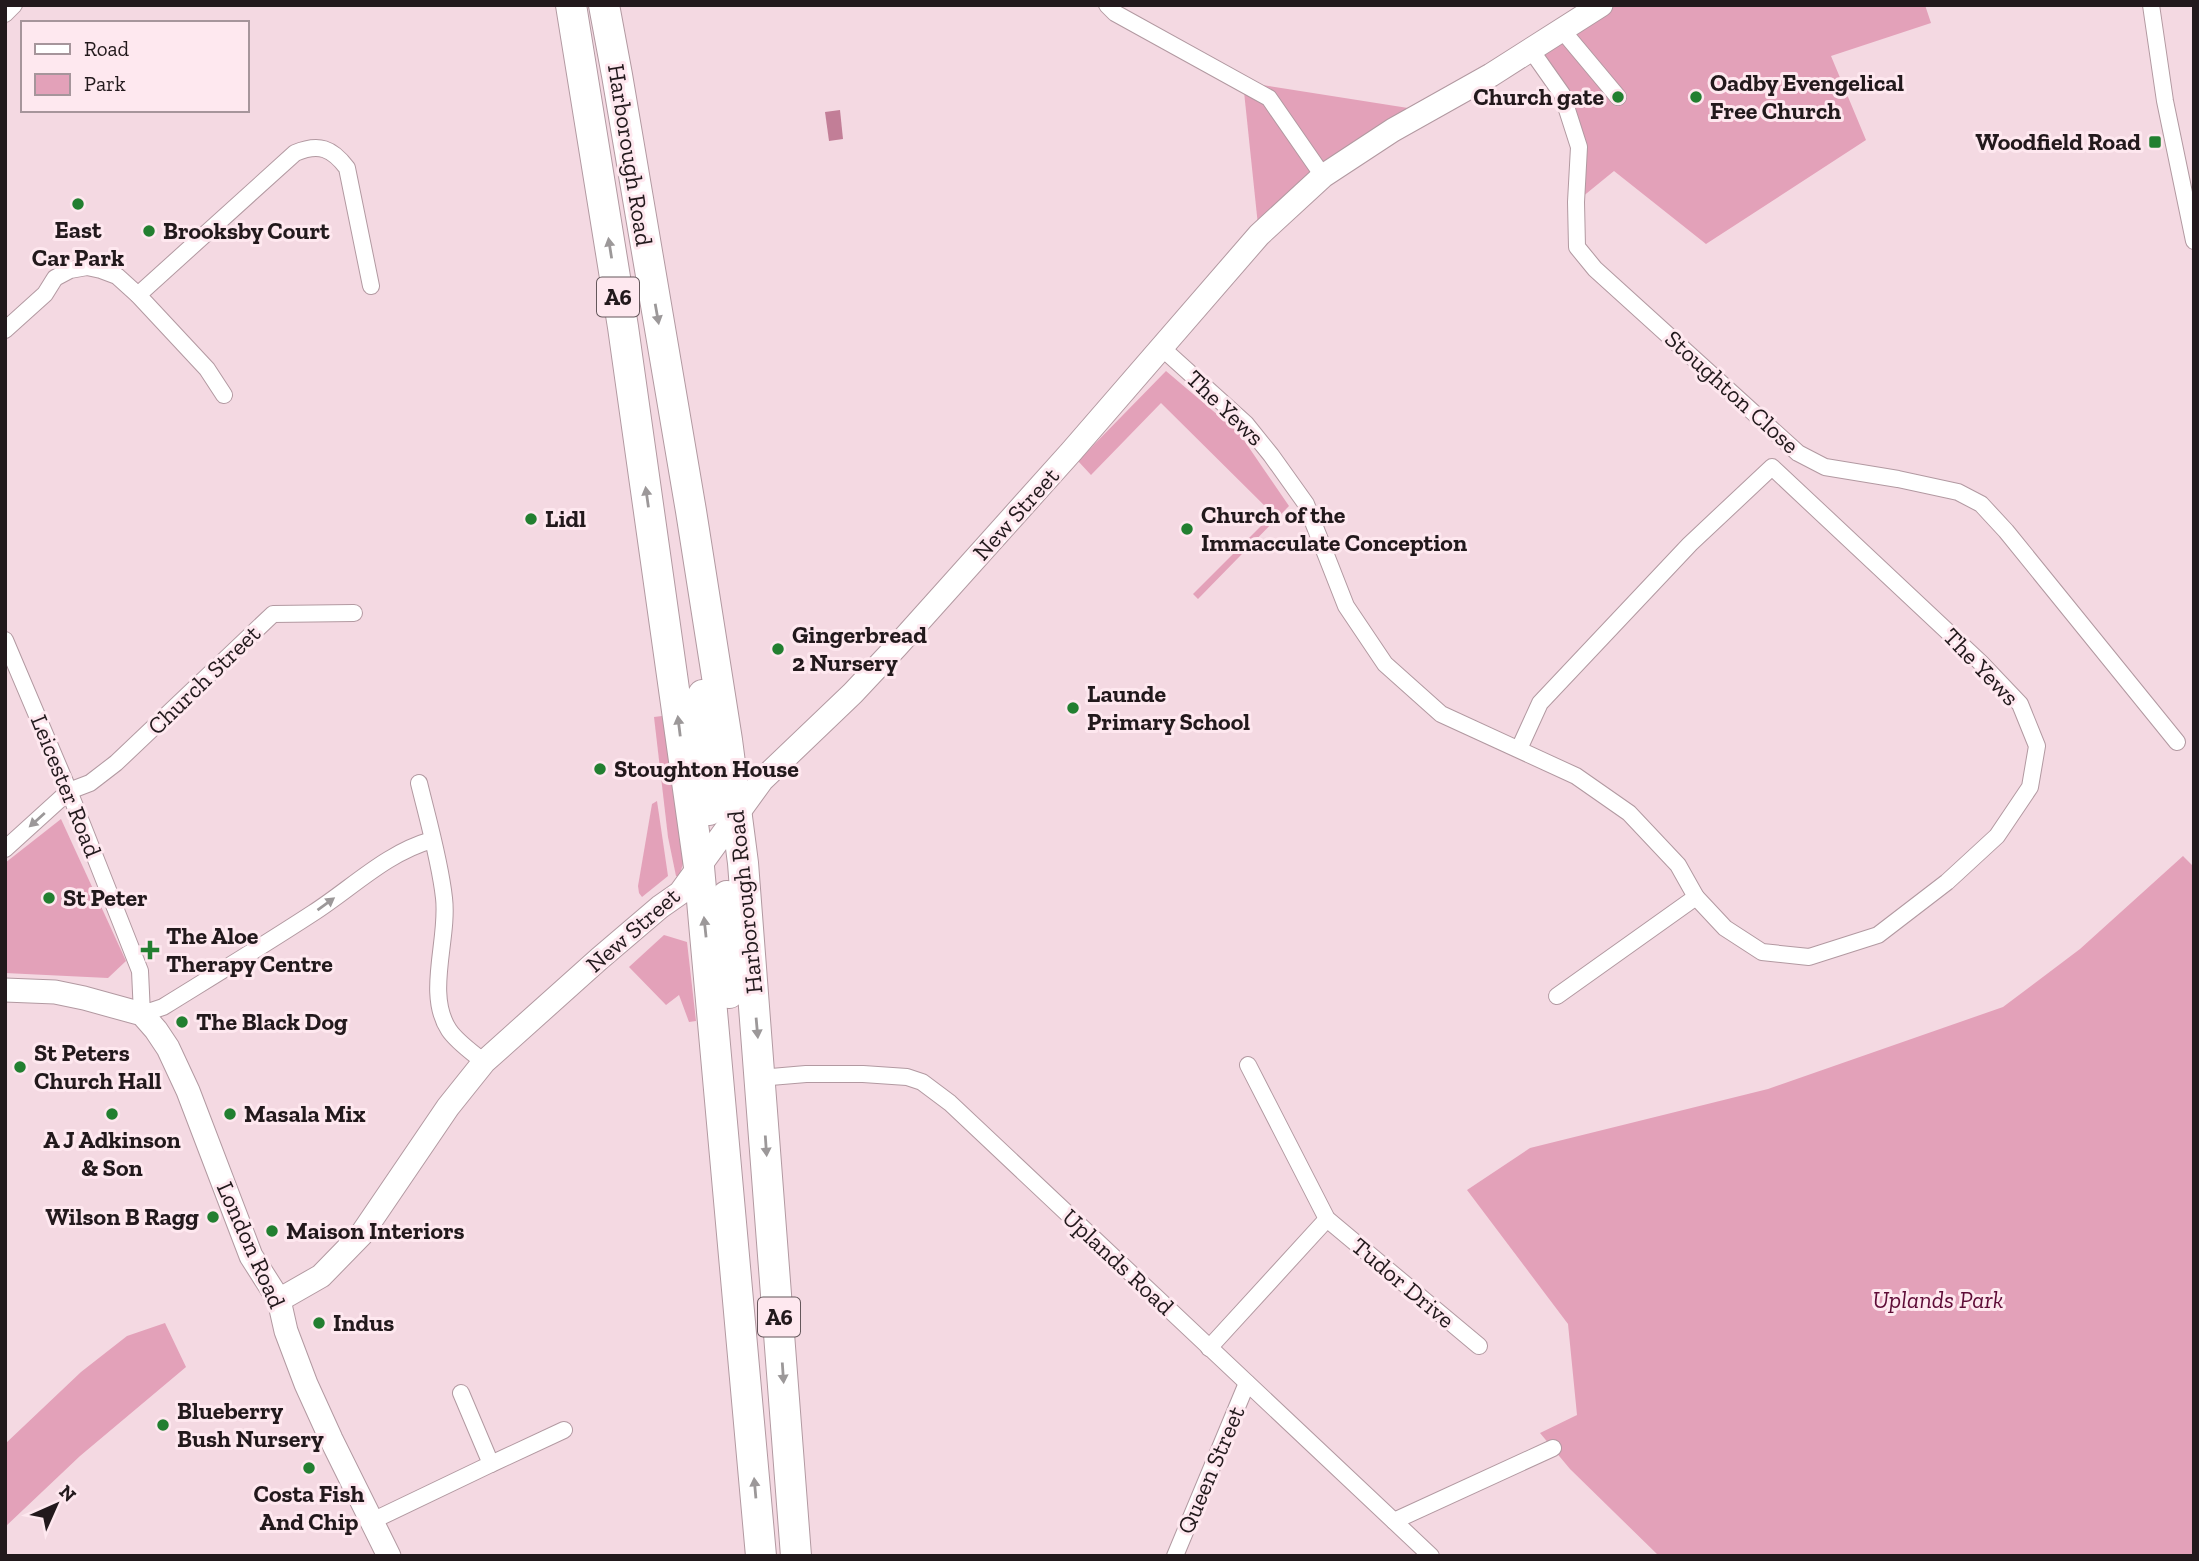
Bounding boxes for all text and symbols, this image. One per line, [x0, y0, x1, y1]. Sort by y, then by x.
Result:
legend [21, 21, 248, 112]
text: Road [84, 36, 130, 61]
street label: Harborough Road [602, 62, 659, 248]
place label: Oadby Evengelical Free Church [1710, 68, 1904, 125]
text: Park [84, 71, 126, 96]
place label: Church gate [1473, 82, 1604, 111]
marker: Church gate [1610, 89, 1626, 105]
marker: Oadby Evengelical Free Church [1688, 89, 1704, 105]
place label: Woodfield Road [1975, 127, 2141, 156]
marker: Woodfield Road [2147, 134, 2163, 150]
marker: East Car Park [70, 196, 86, 212]
place label: East Car Park [32, 215, 124, 272]
place label: Brooksby Court [163, 216, 330, 245]
marker: Brooksby Court [141, 223, 157, 239]
one-way arrow [604, 236, 615, 258]
road number: A6 [597, 278, 639, 316]
one-way arrow [652, 303, 663, 325]
street label: Stoughton Close [1659, 324, 1805, 459]
street label: The Yews [1180, 364, 1270, 452]
street label: New Street [966, 461, 1065, 566]
one-way arrow [641, 486, 652, 508]
place label: Church of the Immacculate Conception [1201, 500, 1467, 557]
place label: Lidl [545, 504, 586, 533]
marker: Lidl [523, 511, 539, 527]
marker: Church of the Immacculate Conception [1179, 521, 1195, 537]
street label: Church Street [141, 619, 266, 741]
place label: Gingerbread 2 Nursery [792, 620, 927, 677]
street label: The Yews [1937, 622, 2025, 712]
marker: Gingerbread 2 Nursery [770, 641, 786, 657]
place label: Launde Primary School [1087, 679, 1250, 736]
marker: Launde Primary School [1065, 700, 1081, 716]
street label: Leicester Road [25, 710, 108, 861]
one-way arrow [674, 715, 685, 737]
place label: Stoughton House [614, 754, 799, 783]
marker: Stoughton House [592, 761, 608, 777]
street label: Harborough Road [720, 809, 769, 995]
one-way arrow [29, 811, 46, 827]
street label: New Street [580, 881, 686, 978]
place label: St Peter [63, 883, 148, 912]
marker: St Peter [41, 890, 57, 906]
one-way arrow [317, 897, 335, 911]
one-way arrow [699, 916, 710, 938]
place label: The Aloe Therapy Centre [166, 921, 333, 978]
marker: The Aloe Therapy Centre [140, 940, 160, 960]
place label: The Black Dog [196, 1007, 348, 1036]
marker: The Black Dog [174, 1014, 190, 1030]
one-way arrow [752, 1018, 763, 1040]
place label: St Peters Church Hall [34, 1038, 162, 1095]
marker: St Peters Church Hall [12, 1059, 28, 1075]
place label: Masala Mix [244, 1099, 366, 1128]
marker: A J Adkinson & Son [104, 1106, 120, 1122]
marker: Masala Mix [222, 1106, 238, 1122]
place label: A J Adkinson & Son [43, 1125, 181, 1182]
one-way arrow [761, 1135, 772, 1157]
street label: London Road [211, 1177, 292, 1313]
place label: Wilson B Ragg [45, 1202, 199, 1231]
street label: Uplands Road [1056, 1202, 1180, 1321]
marker: Wilson B Ragg [205, 1209, 221, 1225]
place label: Maison Interiors [286, 1216, 465, 1245]
marker: Maison Interiors [264, 1223, 280, 1239]
street label: Tudor Drive [1346, 1231, 1461, 1334]
park label: Uplands Park [1873, 1285, 2004, 1314]
road number: A6 [758, 1298, 800, 1336]
place label: Indus [333, 1308, 394, 1337]
marker: Indus [311, 1315, 327, 1331]
one-way arrow [778, 1362, 789, 1384]
place label: Blueberry Bush Nursery [177, 1396, 324, 1453]
street label: Queen Street [1171, 1401, 1251, 1538]
marker: Blueberry Bush Nursery [155, 1417, 171, 1433]
marker: Costa Fish And Chip [301, 1460, 317, 1476]
north arrow [21, 1470, 91, 1540]
one-way arrow [749, 1477, 760, 1499]
place label: Costa Fish And Chip [254, 1479, 365, 1536]
text: N [54, 1480, 81, 1507]

